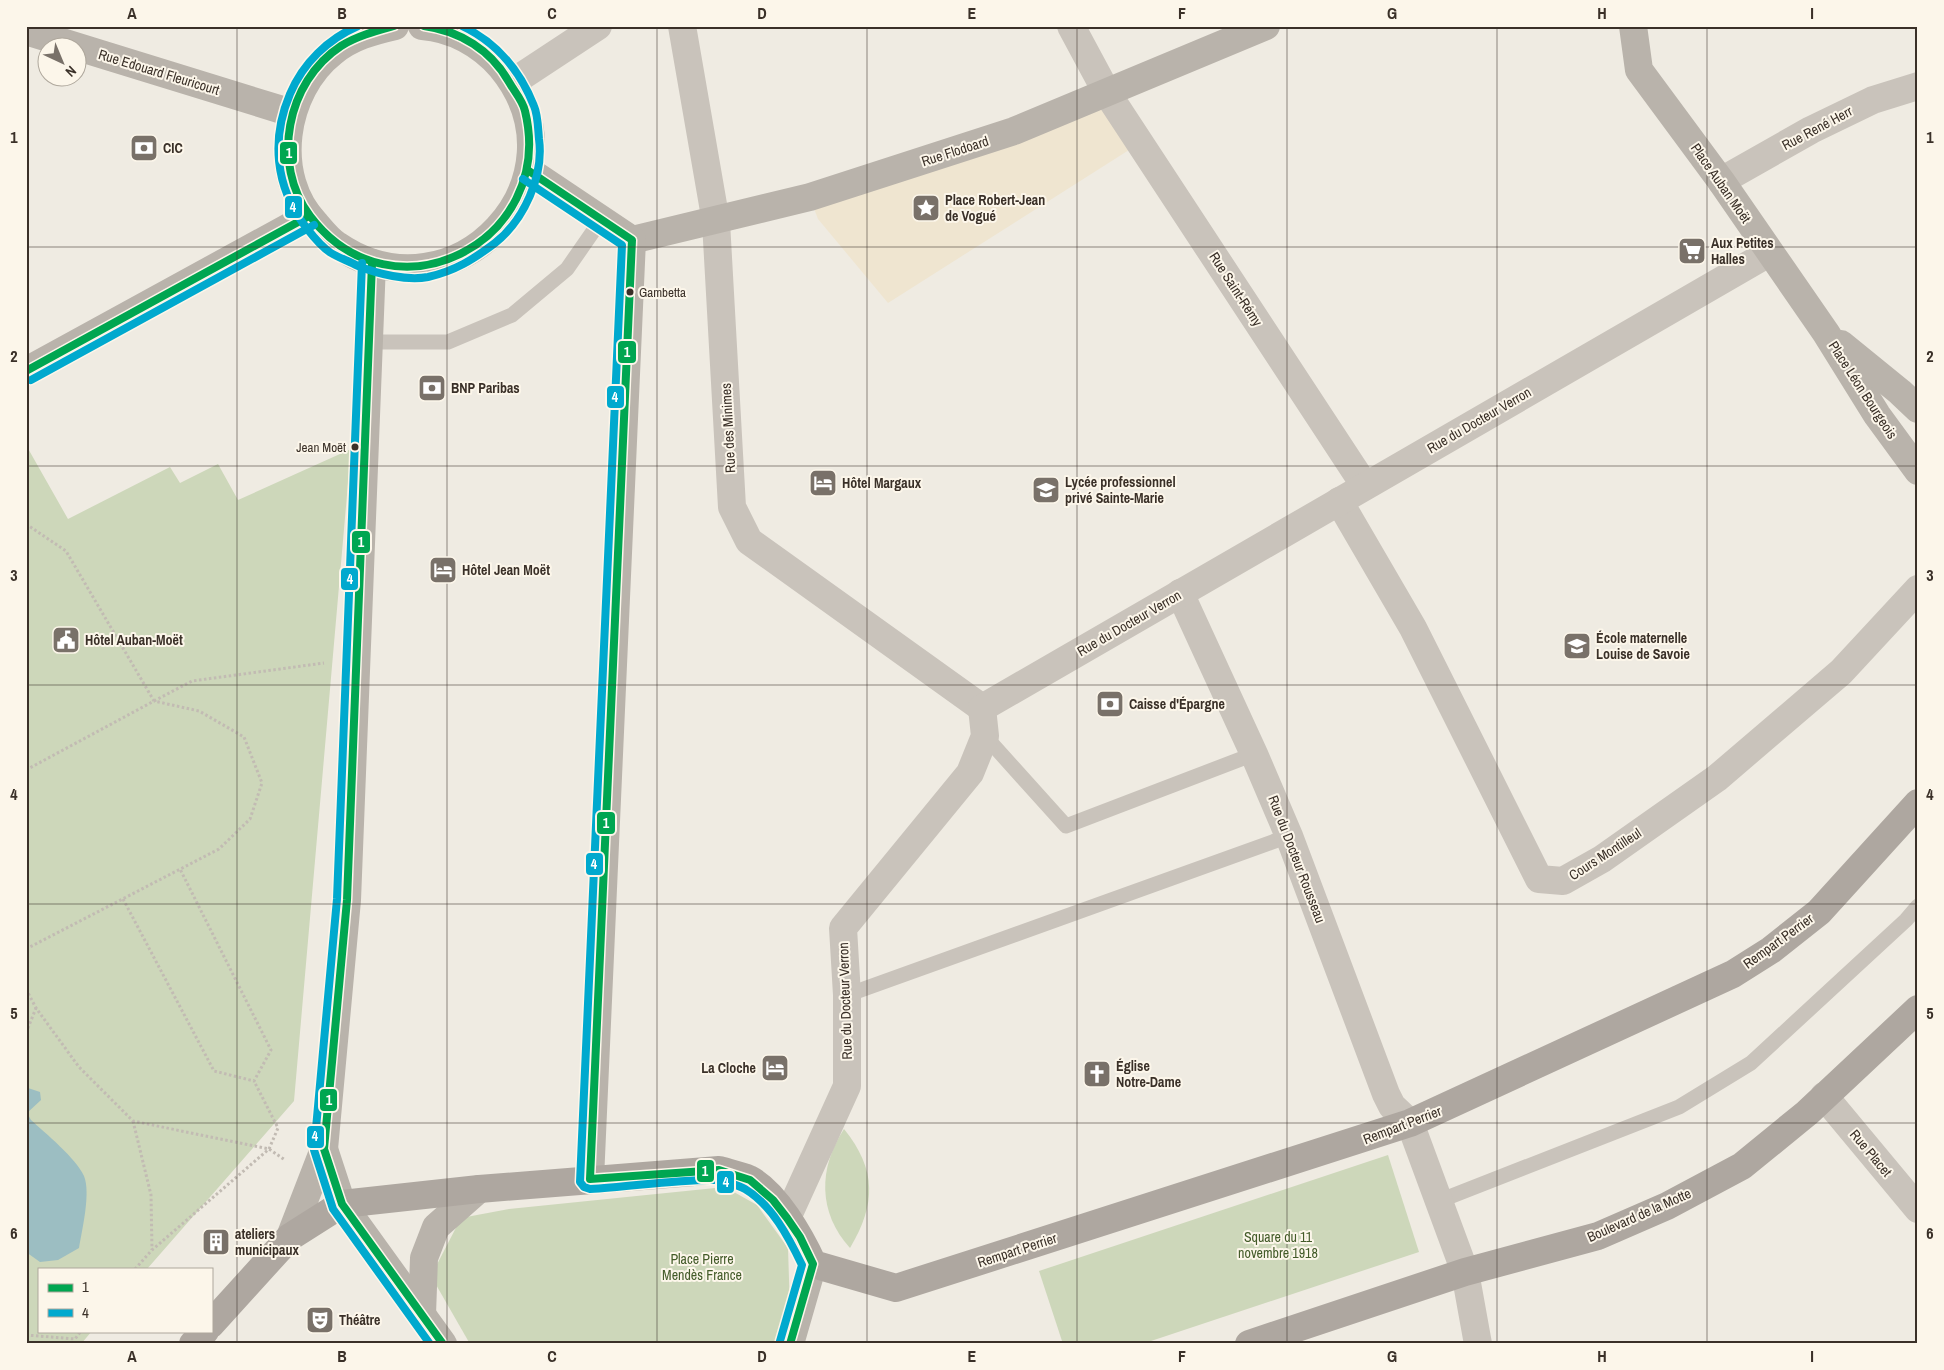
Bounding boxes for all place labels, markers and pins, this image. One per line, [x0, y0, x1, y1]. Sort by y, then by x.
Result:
bank icon: CIC [129, 133, 159, 163]
place label: CIC [163, 139, 183, 157]
place label: Place Robert-Jean de Vogué [945, 191, 1045, 225]
place icon: Place Robert-Jean de Vogué [911, 193, 941, 223]
place label: Aux Petites Halles [1711, 234, 1774, 268]
supermarket icon: Aux Petites Halles [1677, 236, 1707, 266]
place label: Gambetta [639, 284, 686, 301]
marker: Gambetta [625, 287, 635, 297]
bank icon: BNP Paribas [417, 373, 447, 403]
place label: BNP Paribas [451, 379, 520, 397]
place label: Jean Moët [296, 439, 346, 456]
marker: Jean Moët [350, 442, 360, 452]
hotel icon: Hôtel Margaux [808, 468, 838, 498]
place label: Lycée professionnel privé Sainte-Marie [1065, 473, 1176, 507]
place label: Hôtel Margaux [842, 474, 922, 492]
school or university icon: Lycée professionnel privé Sainte-Marie [1031, 475, 1061, 505]
hotel icon: Hôtel Jean Moët [428, 555, 458, 585]
place label: Hôtel Jean Moët [462, 561, 550, 579]
public building icon: Hôtel Auban-Moët [51, 625, 81, 655]
place label: École maternelle Louise de Savoie [1596, 629, 1690, 663]
place label: Hôtel Auban-Moët [85, 631, 183, 649]
school or university icon: École maternelle Louise de Savoie [1562, 631, 1592, 661]
bank icon: Caisse d'Épargne [1095, 689, 1125, 719]
place label: Caisse d'Épargne [1129, 695, 1225, 713]
hotel icon: La Cloche [760, 1053, 790, 1083]
place label: Église Notre-Dame [1116, 1057, 1181, 1091]
place label: La Cloche [701, 1059, 756, 1077]
church icon: Église Notre-Dame [1082, 1059, 1112, 1089]
place label: ateliers municipaux [235, 1225, 299, 1259]
building icon: ateliers municipaux [201, 1227, 231, 1257]
theatre icon: Théâtre [305, 1305, 335, 1335]
place label: Théâtre [339, 1311, 380, 1329]

